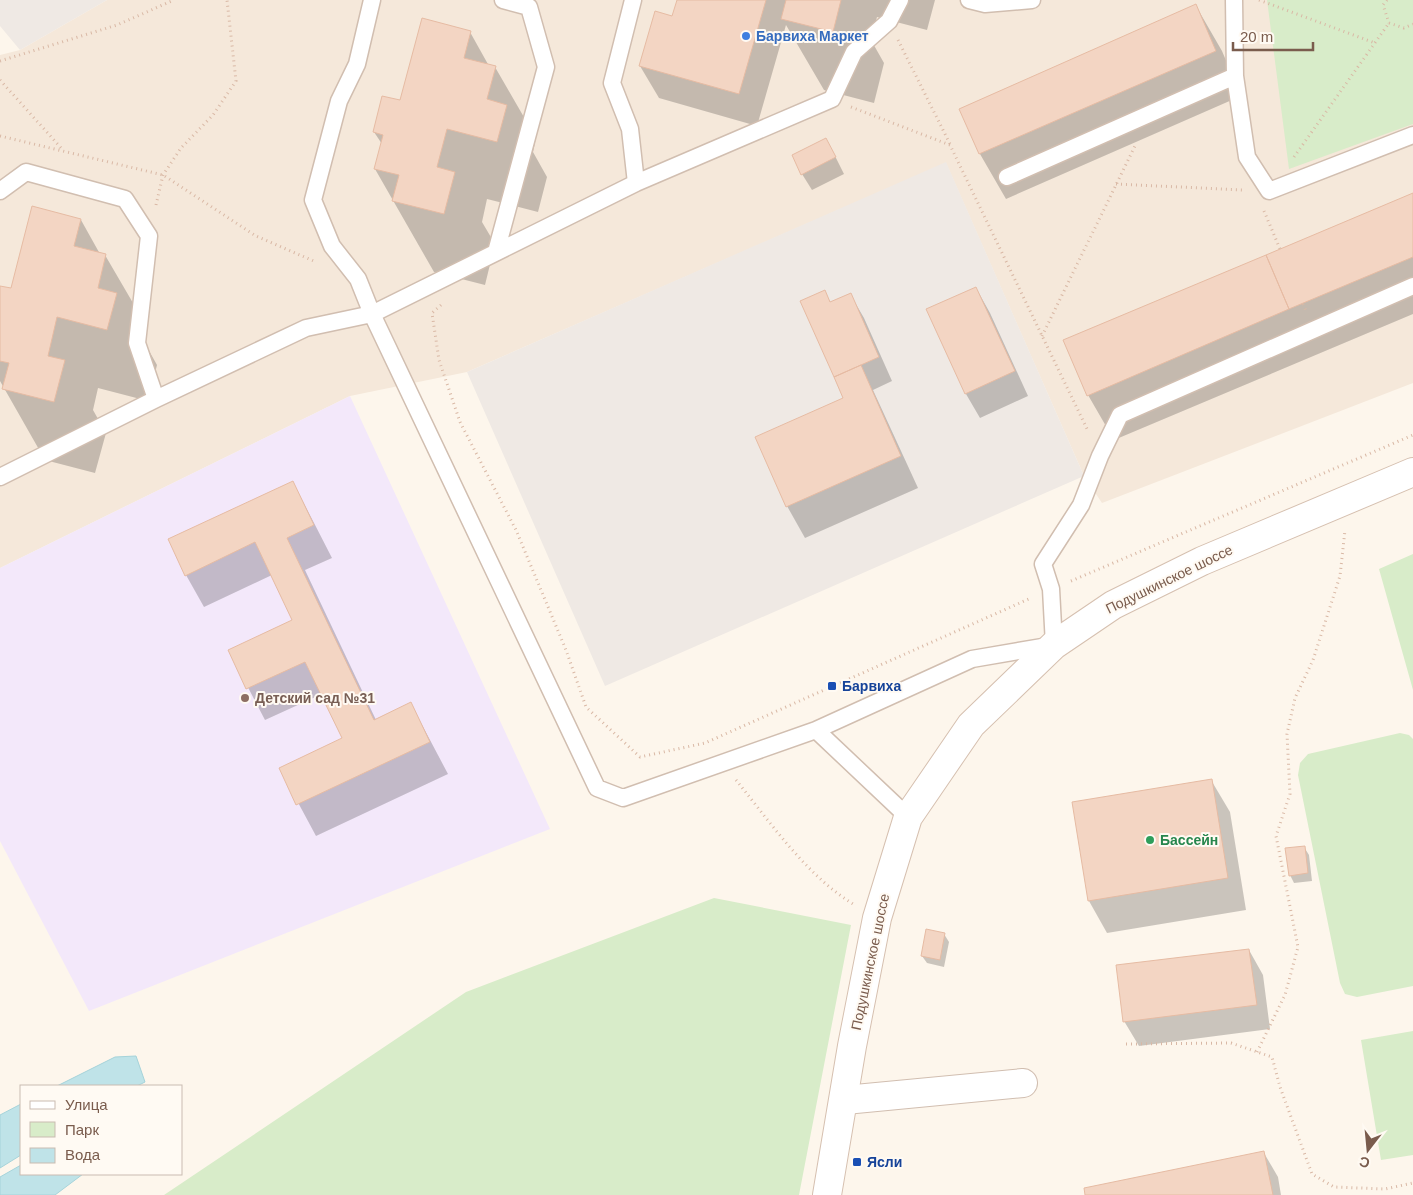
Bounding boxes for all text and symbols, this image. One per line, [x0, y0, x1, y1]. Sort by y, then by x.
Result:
scale bar [1233, 20, 1313, 52]
place label: Барвиха Маркет [756, 28, 869, 44]
text: 20 m [1240, 28, 1273, 45]
marker: Барвиха Маркет [740, 30, 752, 42]
street label: Подушкинское шоссе [1103, 541, 1235, 617]
place label: Барвиха [842, 678, 901, 694]
marker: Барвиха [826, 680, 838, 692]
place label: Детский сад №31 [255, 690, 375, 706]
marker: Детский сад №31 [239, 692, 251, 704]
place label: Бассейн [1160, 832, 1218, 848]
marker: Бассейн [1144, 834, 1156, 846]
street label: Подушкинское шоссе [848, 892, 892, 1032]
legend [20, 1085, 182, 1175]
text: Улица [65, 1096, 108, 1113]
text: Парк [65, 1121, 99, 1138]
north arrow [1343, 1125, 1393, 1175]
text: Вода [65, 1146, 101, 1163]
text: С [1357, 1153, 1371, 1172]
place label: Ясли [867, 1154, 902, 1170]
marker: Ясли [851, 1156, 863, 1168]

